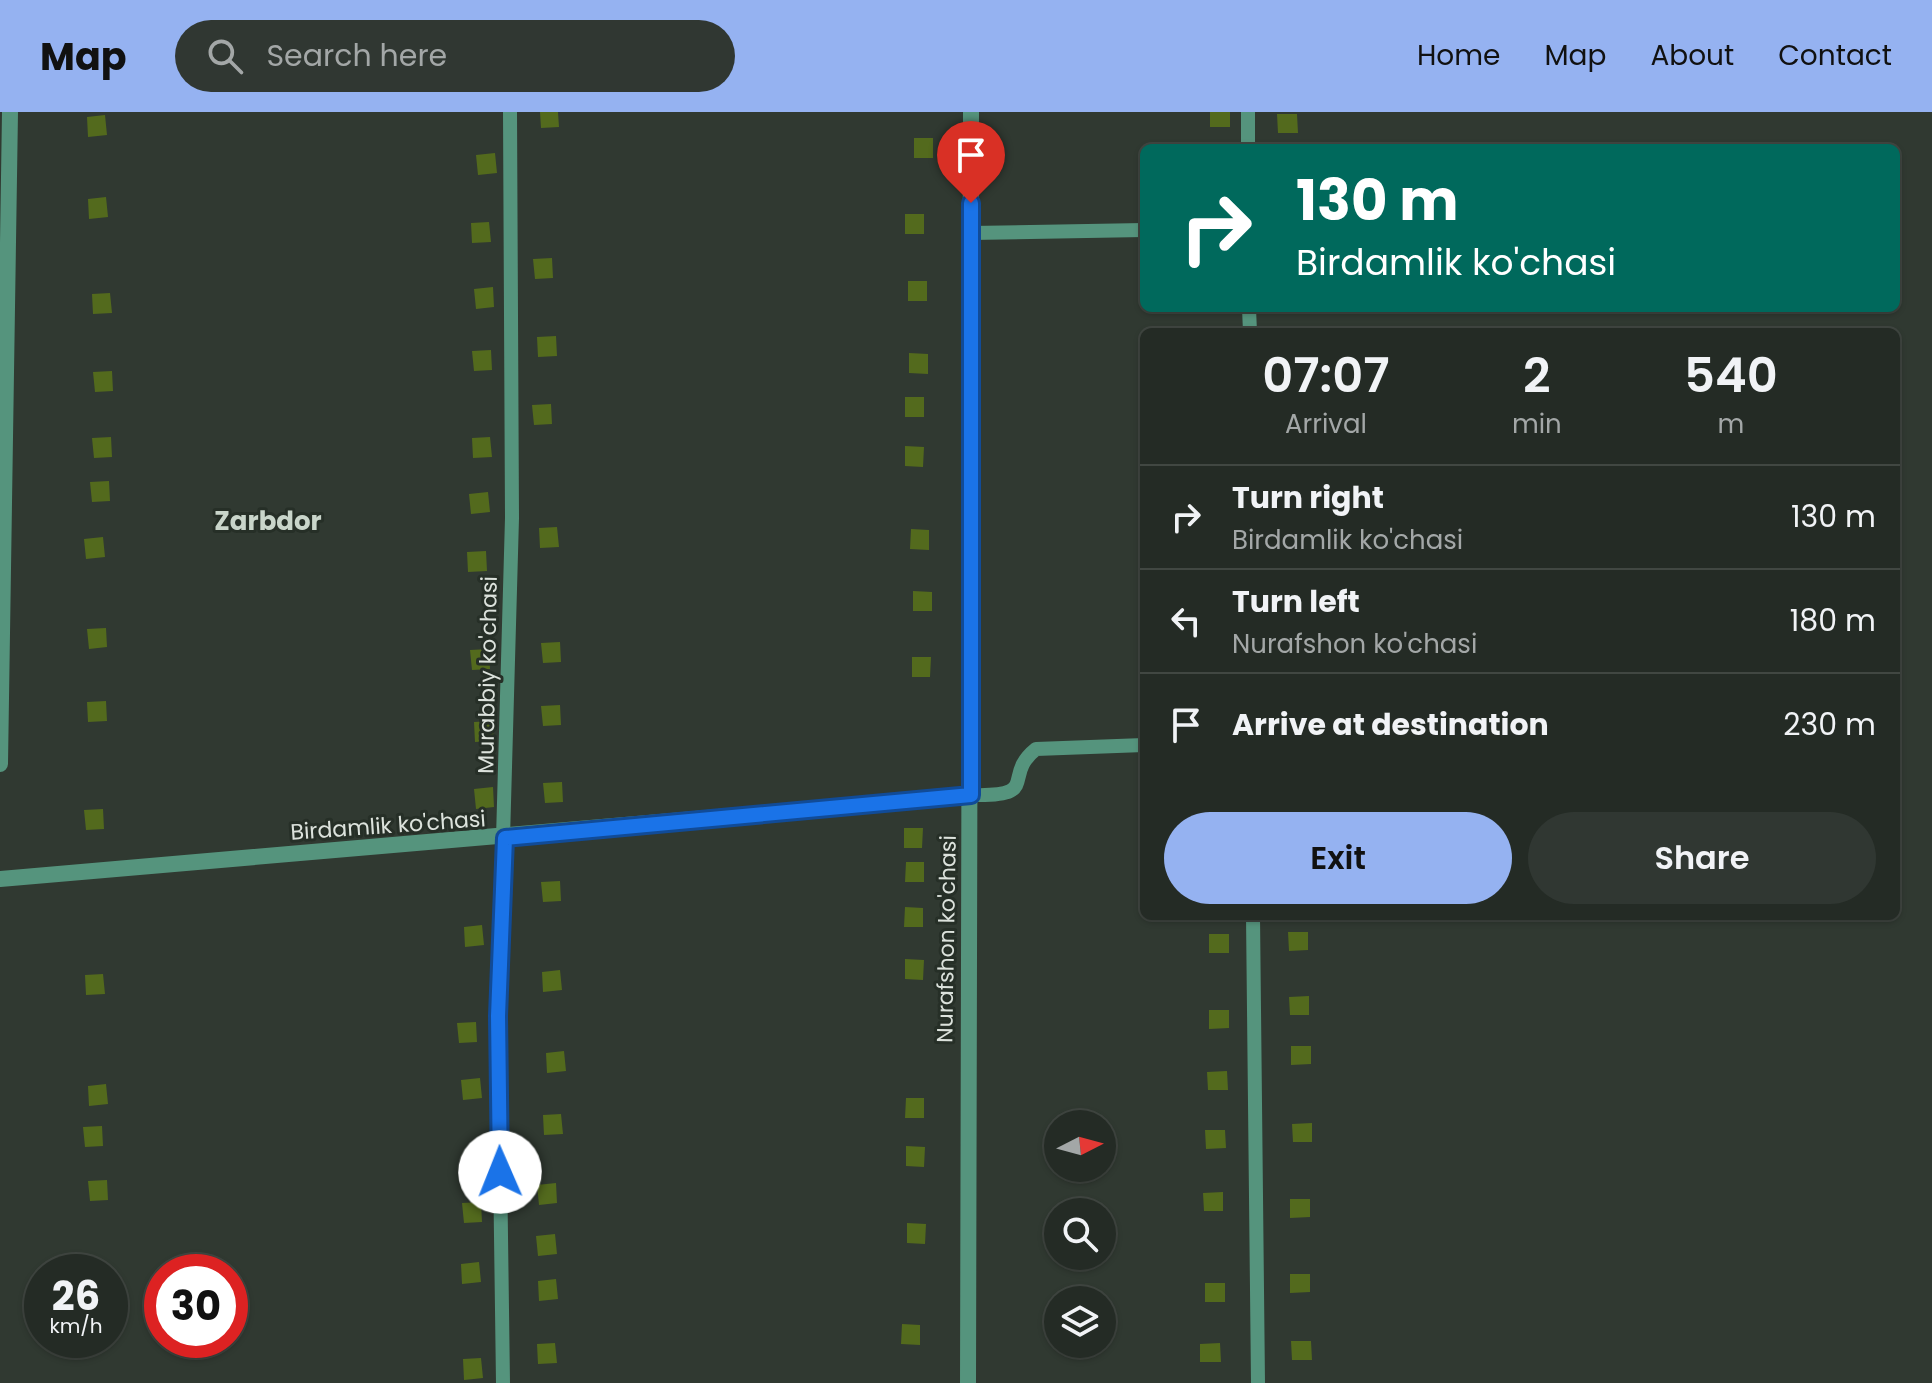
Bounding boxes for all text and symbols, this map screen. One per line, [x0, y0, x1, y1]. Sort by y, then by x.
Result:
search box [175, 20, 735, 92]
text: Map [40, 30, 127, 83]
icon: search [203, 34, 247, 78]
text: Search here [267, 34, 447, 77]
text: Home [1417, 36, 1500, 75]
text: Map [1544, 36, 1606, 75]
text: About [1650, 36, 1734, 75]
text: Contact [1778, 36, 1892, 75]
pin [937, 121, 1005, 203]
icon: arrive [949, 133, 993, 177]
text: 130 m [1296, 161, 1459, 240]
icon: right [1164, 176, 1268, 280]
text: Birdamlik ko'chasi [1296, 237, 1616, 288]
text: 07:07 [1262, 342, 1390, 409]
text: 2 [1523, 342, 1551, 409]
text: 540 [1684, 342, 1778, 409]
text: Arrival [1285, 406, 1367, 442]
text: min [1512, 406, 1562, 442]
text: m [1717, 406, 1744, 442]
text: Turn right [1232, 476, 1384, 519]
icon: right [1164, 495, 1208, 539]
text: 130 m [1791, 495, 1876, 538]
district label: Zarbdor [214, 503, 322, 539]
text: Birdamlik ko'chasi [1232, 522, 1463, 558]
street label: Murabbiy ko'chasi [470, 576, 505, 774]
text: Turn left [1232, 580, 1360, 623]
icon: left [1164, 599, 1208, 643]
text: 180 m [1790, 599, 1876, 642]
text: Nurafshon ko'chasi [1232, 626, 1477, 662]
icon: arrive [1164, 703, 1208, 747]
text: Arrive at destination [1232, 703, 1549, 746]
text: 230 m [1783, 703, 1876, 746]
street label: Birdamlik ko'chasi [289, 803, 487, 848]
button: Exit [1164, 812, 1512, 904]
button: Share [1528, 812, 1876, 904]
street label: Nurafshon ko'chasi [929, 835, 964, 1043]
north arrow [1044, 1110, 1116, 1182]
map controls [1044, 1110, 1116, 1358]
position arrow [458, 1130, 542, 1214]
button: search [1044, 1198, 1116, 1270]
speed limit sign: 30 [144, 1254, 248, 1358]
text: 26 [52, 1268, 100, 1324]
button: layers [1044, 1286, 1116, 1358]
text: km/h [49, 1312, 103, 1340]

